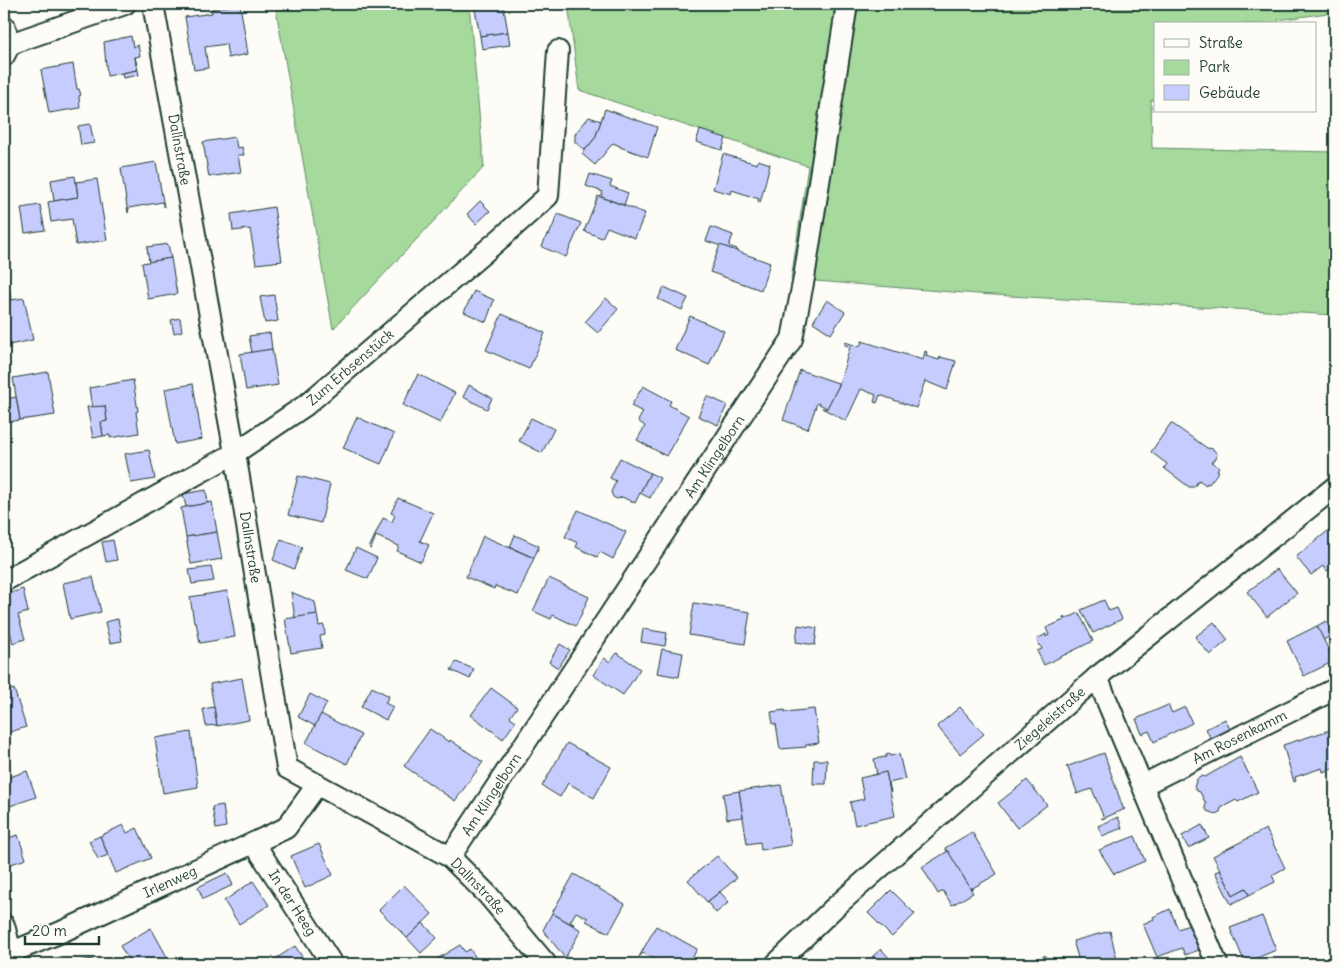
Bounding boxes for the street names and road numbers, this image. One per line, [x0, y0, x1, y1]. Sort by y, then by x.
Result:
street label: Dallnstraße [164, 112, 195, 187]
street label: Zum Erbsenstück [303, 325, 397, 409]
street label: Am Klingelborn [681, 412, 748, 501]
street label: Dallnstraße [236, 510, 265, 584]
street label: Ziegeleistraße [1011, 683, 1089, 754]
street label: Am Rosenkamm [1190, 706, 1290, 768]
street label: Am Klingelborn [457, 750, 525, 839]
street label: Dallnstraße [447, 854, 510, 918]
street label: Irlenweg [140, 862, 200, 902]
street label: In der Heeg [265, 866, 320, 939]

